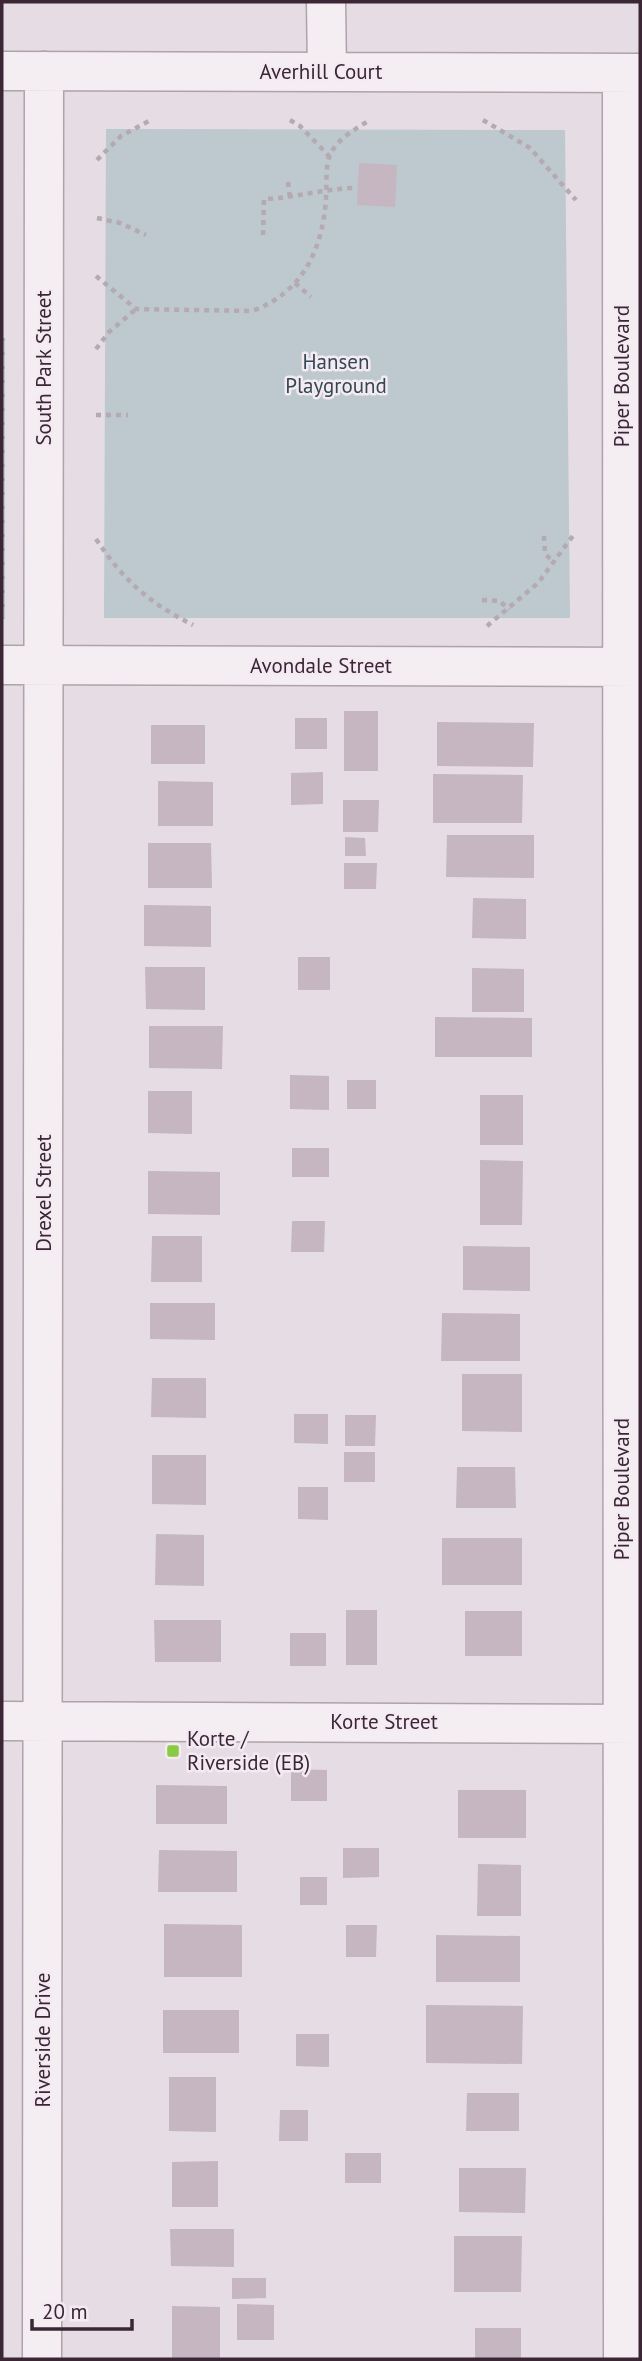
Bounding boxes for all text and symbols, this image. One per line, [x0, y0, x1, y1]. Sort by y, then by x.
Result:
street label: Averhill Court [260, 58, 382, 85]
street label: South Park Street [30, 290, 57, 446]
street label: Piper Boulevard [608, 305, 635, 447]
park label: Hansen Playground [285, 348, 387, 399]
street label: Avondale Street [250, 652, 392, 679]
street label: Drexel Street [30, 1134, 57, 1252]
street label: Piper Boulevard [608, 1418, 635, 1560]
street label: Korte Street [330, 1708, 438, 1735]
place label: Korte / Riverside (EB) [187, 1725, 310, 1776]
marker: Korte / Riverside (EB) [165, 1743, 181, 1759]
street label: Riverside Drive [29, 1973, 56, 2107]
scale bar [32, 2288, 131, 2332]
text: 20 m [42, 2298, 88, 2325]

